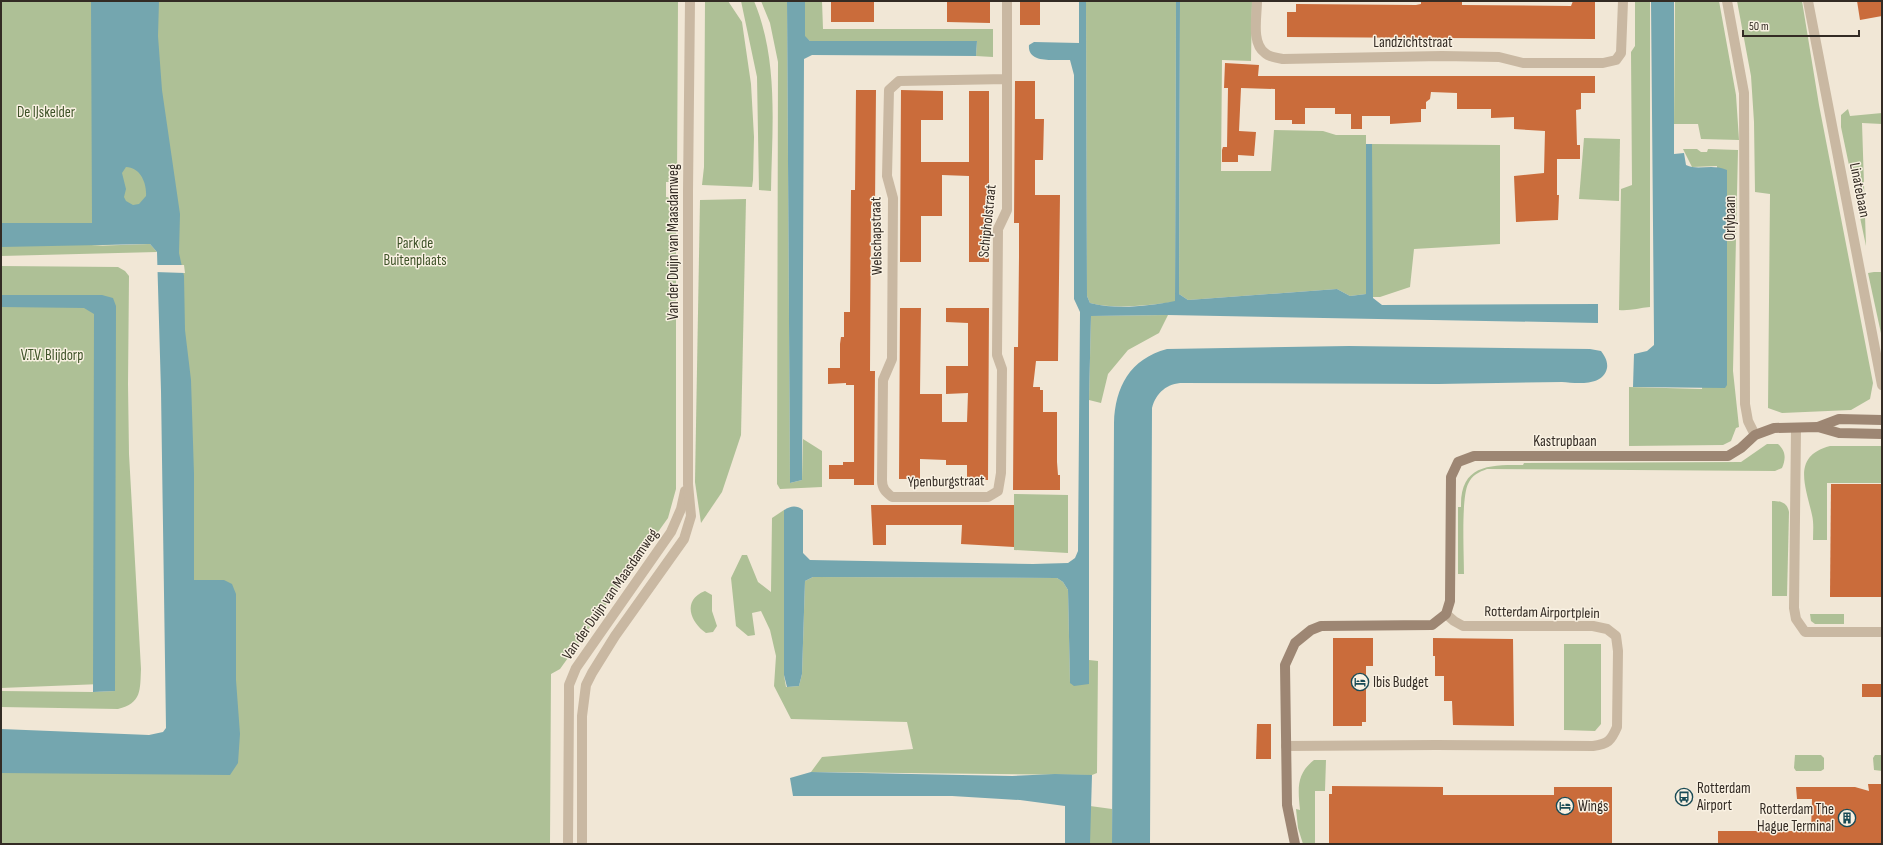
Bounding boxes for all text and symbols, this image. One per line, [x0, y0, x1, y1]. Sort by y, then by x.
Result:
scale bar [1743, 12, 1859, 38]
text: 50 m [1749, 19, 1769, 34]
street label: Landzichtstraat [1373, 33, 1453, 52]
park label: De IJskelder [17, 103, 76, 122]
street label: Linatebaan [1845, 161, 1874, 219]
street label: Van der Duijn van Maasdamweg [664, 164, 683, 320]
street label: Schipholstraat [974, 183, 1001, 259]
street label: Welschapstraat [866, 196, 887, 275]
street label: Orlybaan [1721, 196, 1740, 240]
park label: Park de Buitenplaats [383, 234, 447, 270]
park label: V.T.V. Blijdorp [21, 346, 83, 365]
street label: Kastrupbaan [1533, 432, 1597, 451]
street label: Ypenburgstraat [907, 471, 985, 492]
street label: Van der Duijn van Maasdamweg [558, 525, 663, 664]
street label: Rotterdam Airportplein [1484, 602, 1600, 623]
hotel icon: Ibis Budget [1350, 672, 1370, 692]
place label: Ibis Budget [1373, 673, 1429, 692]
place label: Rotterdam Airport [1696, 779, 1751, 815]
bus stop icon: Rotterdam Airport [1674, 787, 1694, 807]
hotel icon: Wings [1555, 796, 1575, 816]
place label: Wings [1578, 797, 1608, 816]
place label: Rotterdam The Hague Terminal [1757, 800, 1834, 836]
building icon: Rotterdam The Hague Terminal [1837, 808, 1857, 828]

